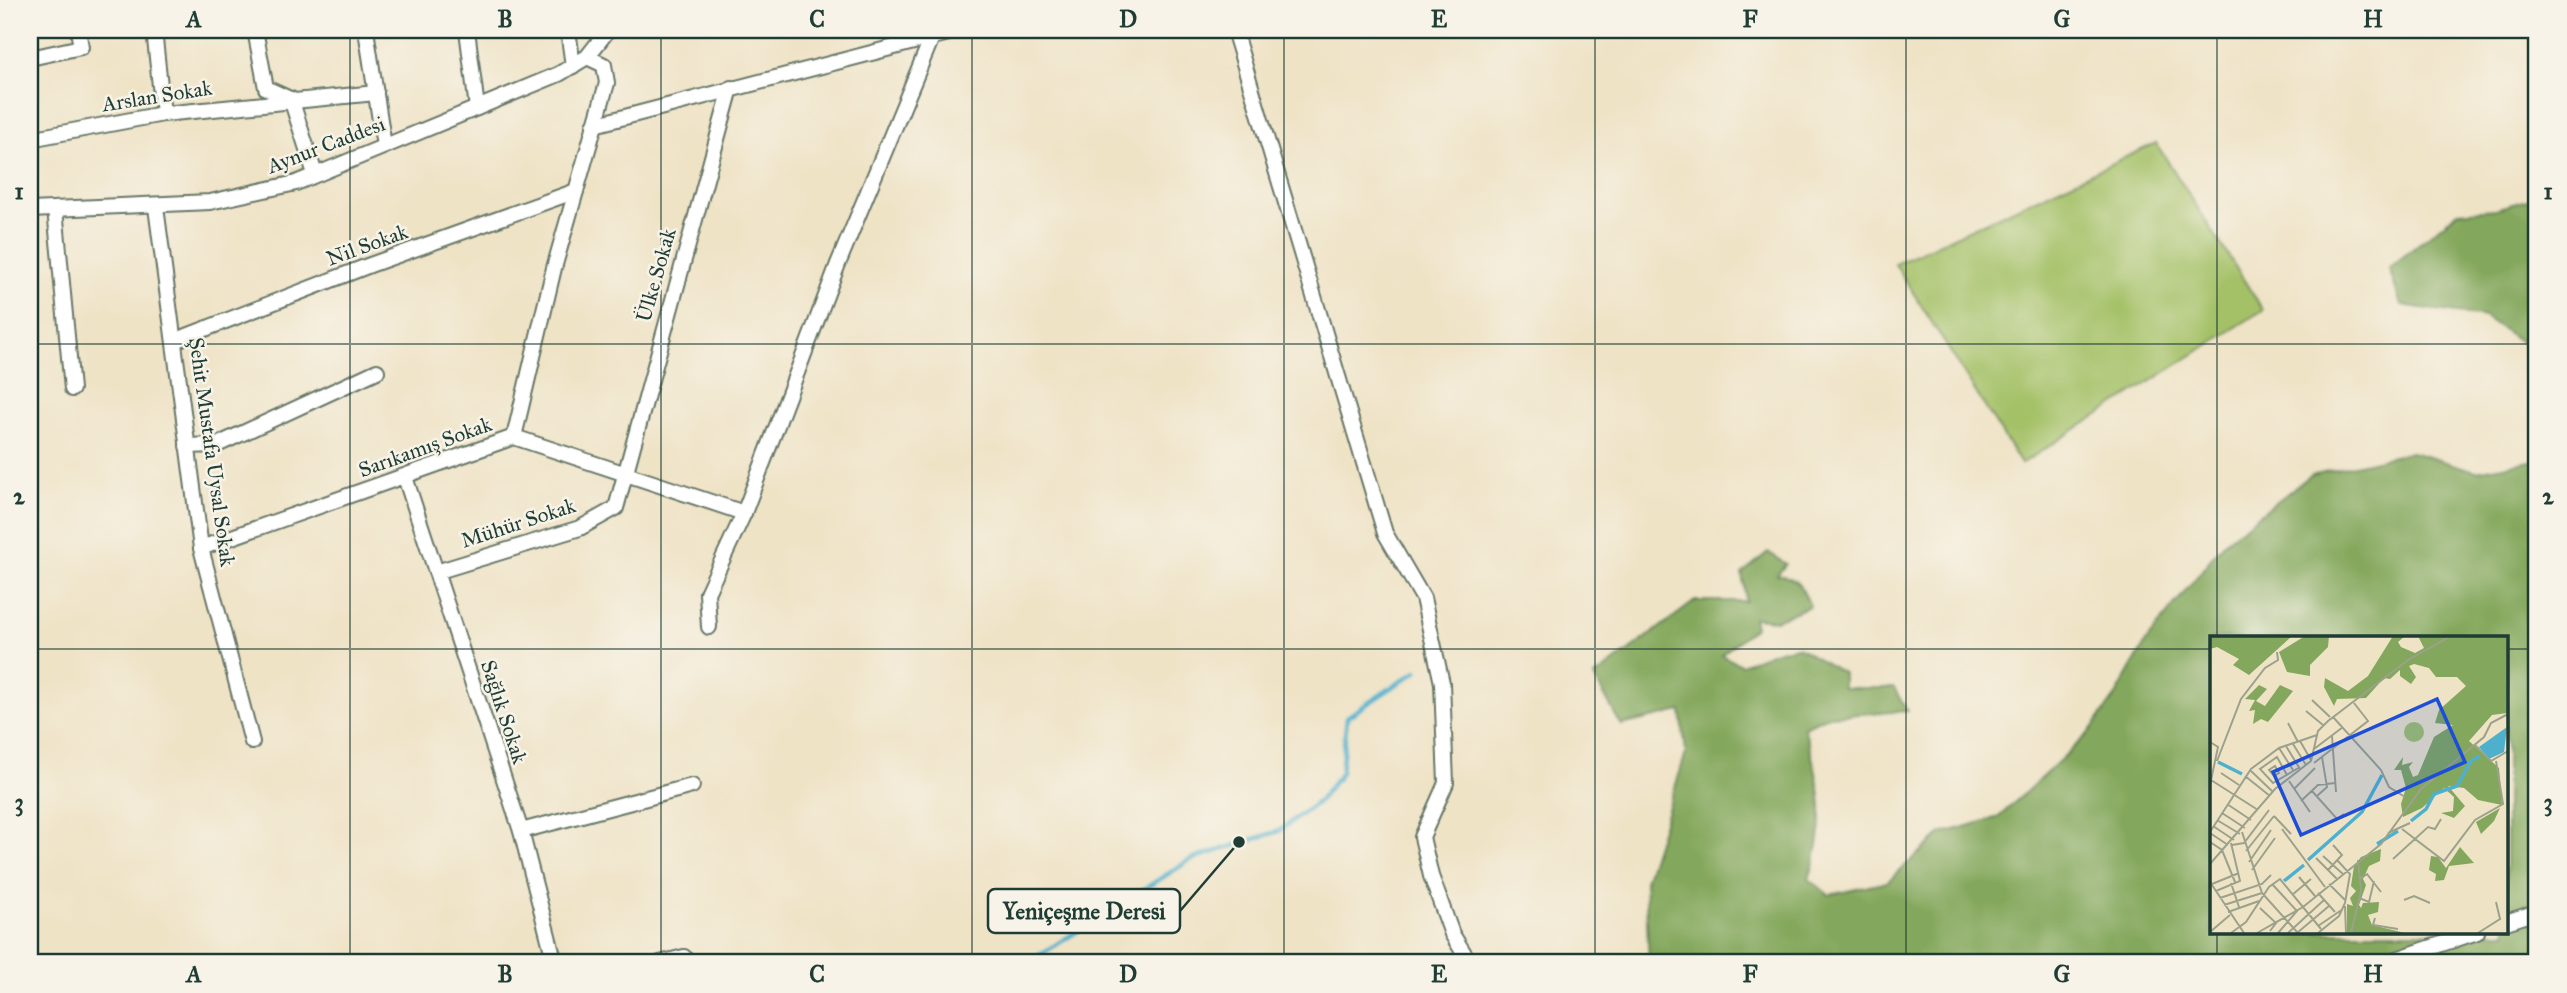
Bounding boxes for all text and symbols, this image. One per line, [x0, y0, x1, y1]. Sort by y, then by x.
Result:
text: A [184, 5, 202, 33]
text: B [497, 5, 513, 33]
text: C [809, 5, 825, 33]
text: D [1119, 5, 1137, 33]
text: E [1431, 5, 1448, 33]
text: F [1742, 5, 1758, 33]
text: G [2054, 5, 2071, 33]
text: H [2363, 5, 2383, 33]
street label: Arslan Sokak [99, 74, 214, 118]
street label: Aynur Caddesi [262, 110, 389, 180]
text: 1 [14, 177, 24, 205]
text: 1 [2543, 177, 2553, 205]
street label: Nil Sokak [323, 218, 412, 272]
street label: Ülke Sokak [630, 225, 682, 325]
street label: Şehit Mustafa Uysal Sokak [183, 336, 241, 568]
street label: Sarıkamış Sokak [355, 411, 495, 483]
text: 2 [13, 482, 25, 510]
text: 2 [2542, 482, 2554, 510]
street label: Mühür Sokak [457, 492, 579, 554]
inset map [2210, 636, 2508, 934]
street label: Sağlık Sokak [475, 657, 533, 767]
text: 3 [14, 788, 24, 817]
text: 3 [2543, 788, 2553, 817]
callout: Yeniçeşme Deresi [988, 889, 1180, 933]
text: Yeniçeşme Deresi [1001, 897, 1166, 926]
text: A [184, 960, 202, 988]
text: B [497, 960, 513, 988]
text: C [809, 960, 825, 988]
text: D [1119, 960, 1137, 988]
text: E [1431, 960, 1448, 988]
text: F [1742, 960, 1758, 988]
text: G [2054, 960, 2071, 988]
text: H [2363, 960, 2383, 988]

